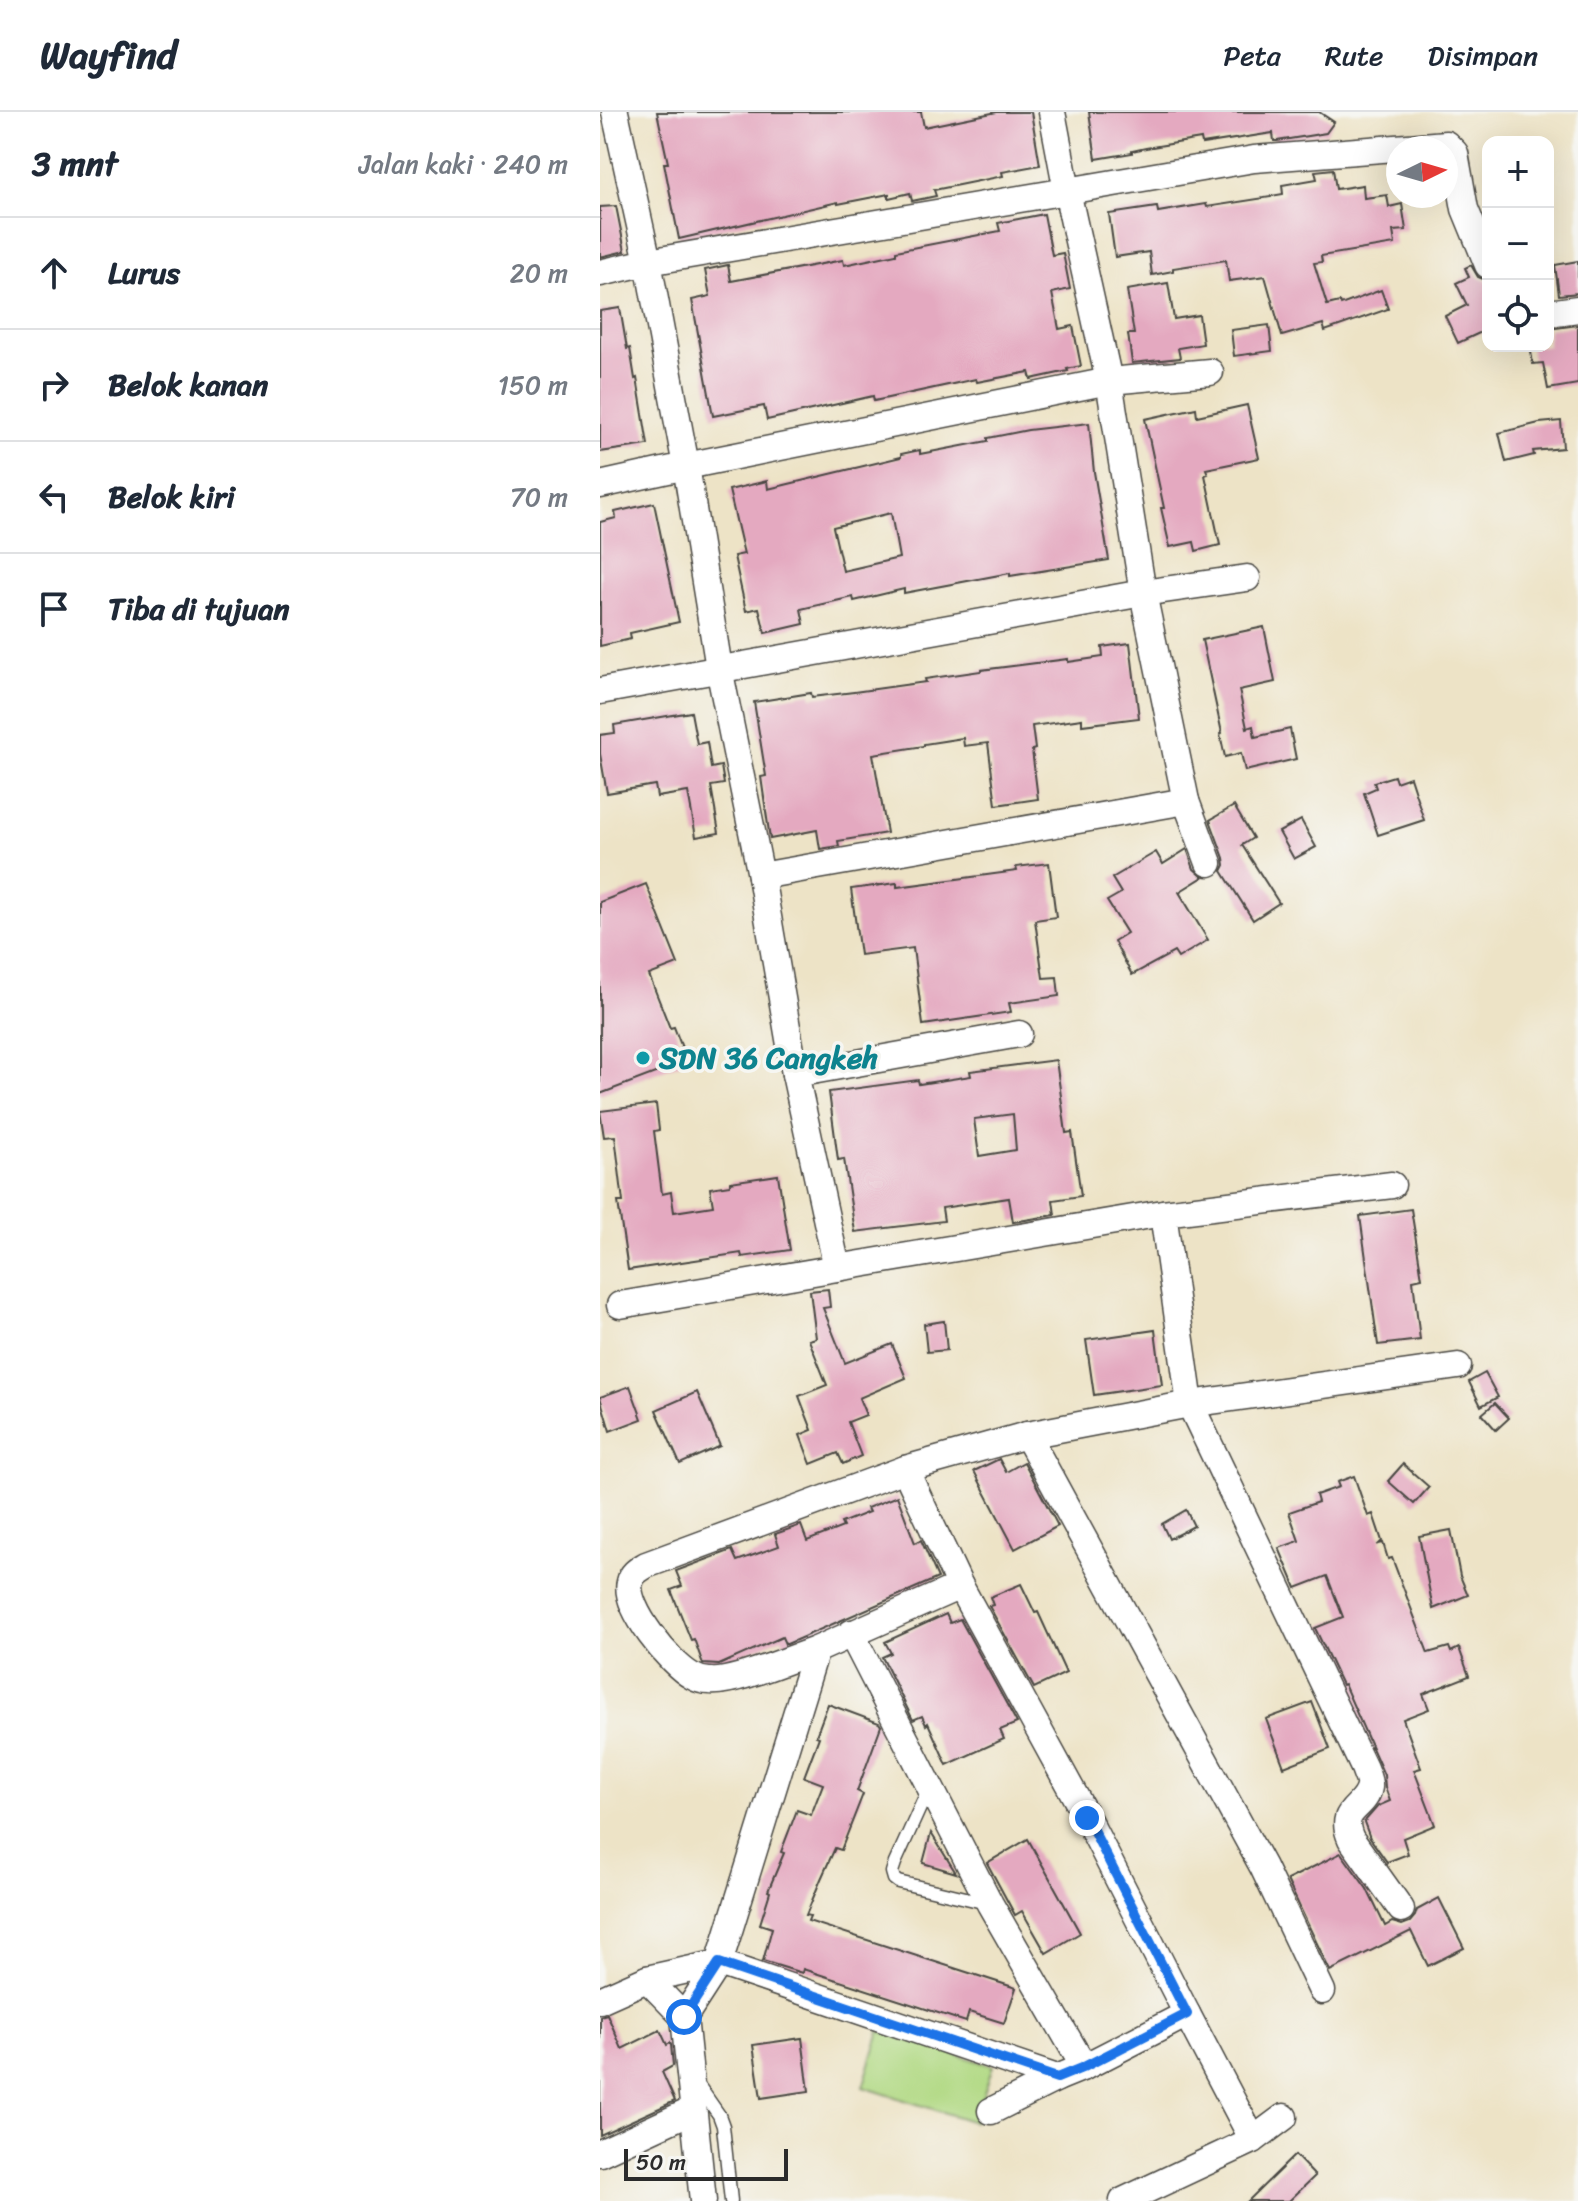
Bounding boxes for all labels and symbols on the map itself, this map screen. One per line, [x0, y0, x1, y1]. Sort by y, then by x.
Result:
north arrow [1386, 136, 1458, 208]
place label: SDN 36 Cangkeh [658, 1031, 878, 1085]
marker: SDN 36 Cangkeh [634, 1049, 652, 1067]
route end [1069, 1800, 1105, 1836]
route start [666, 1999, 702, 2035]
scale bar [624, 2145, 788, 2181]

